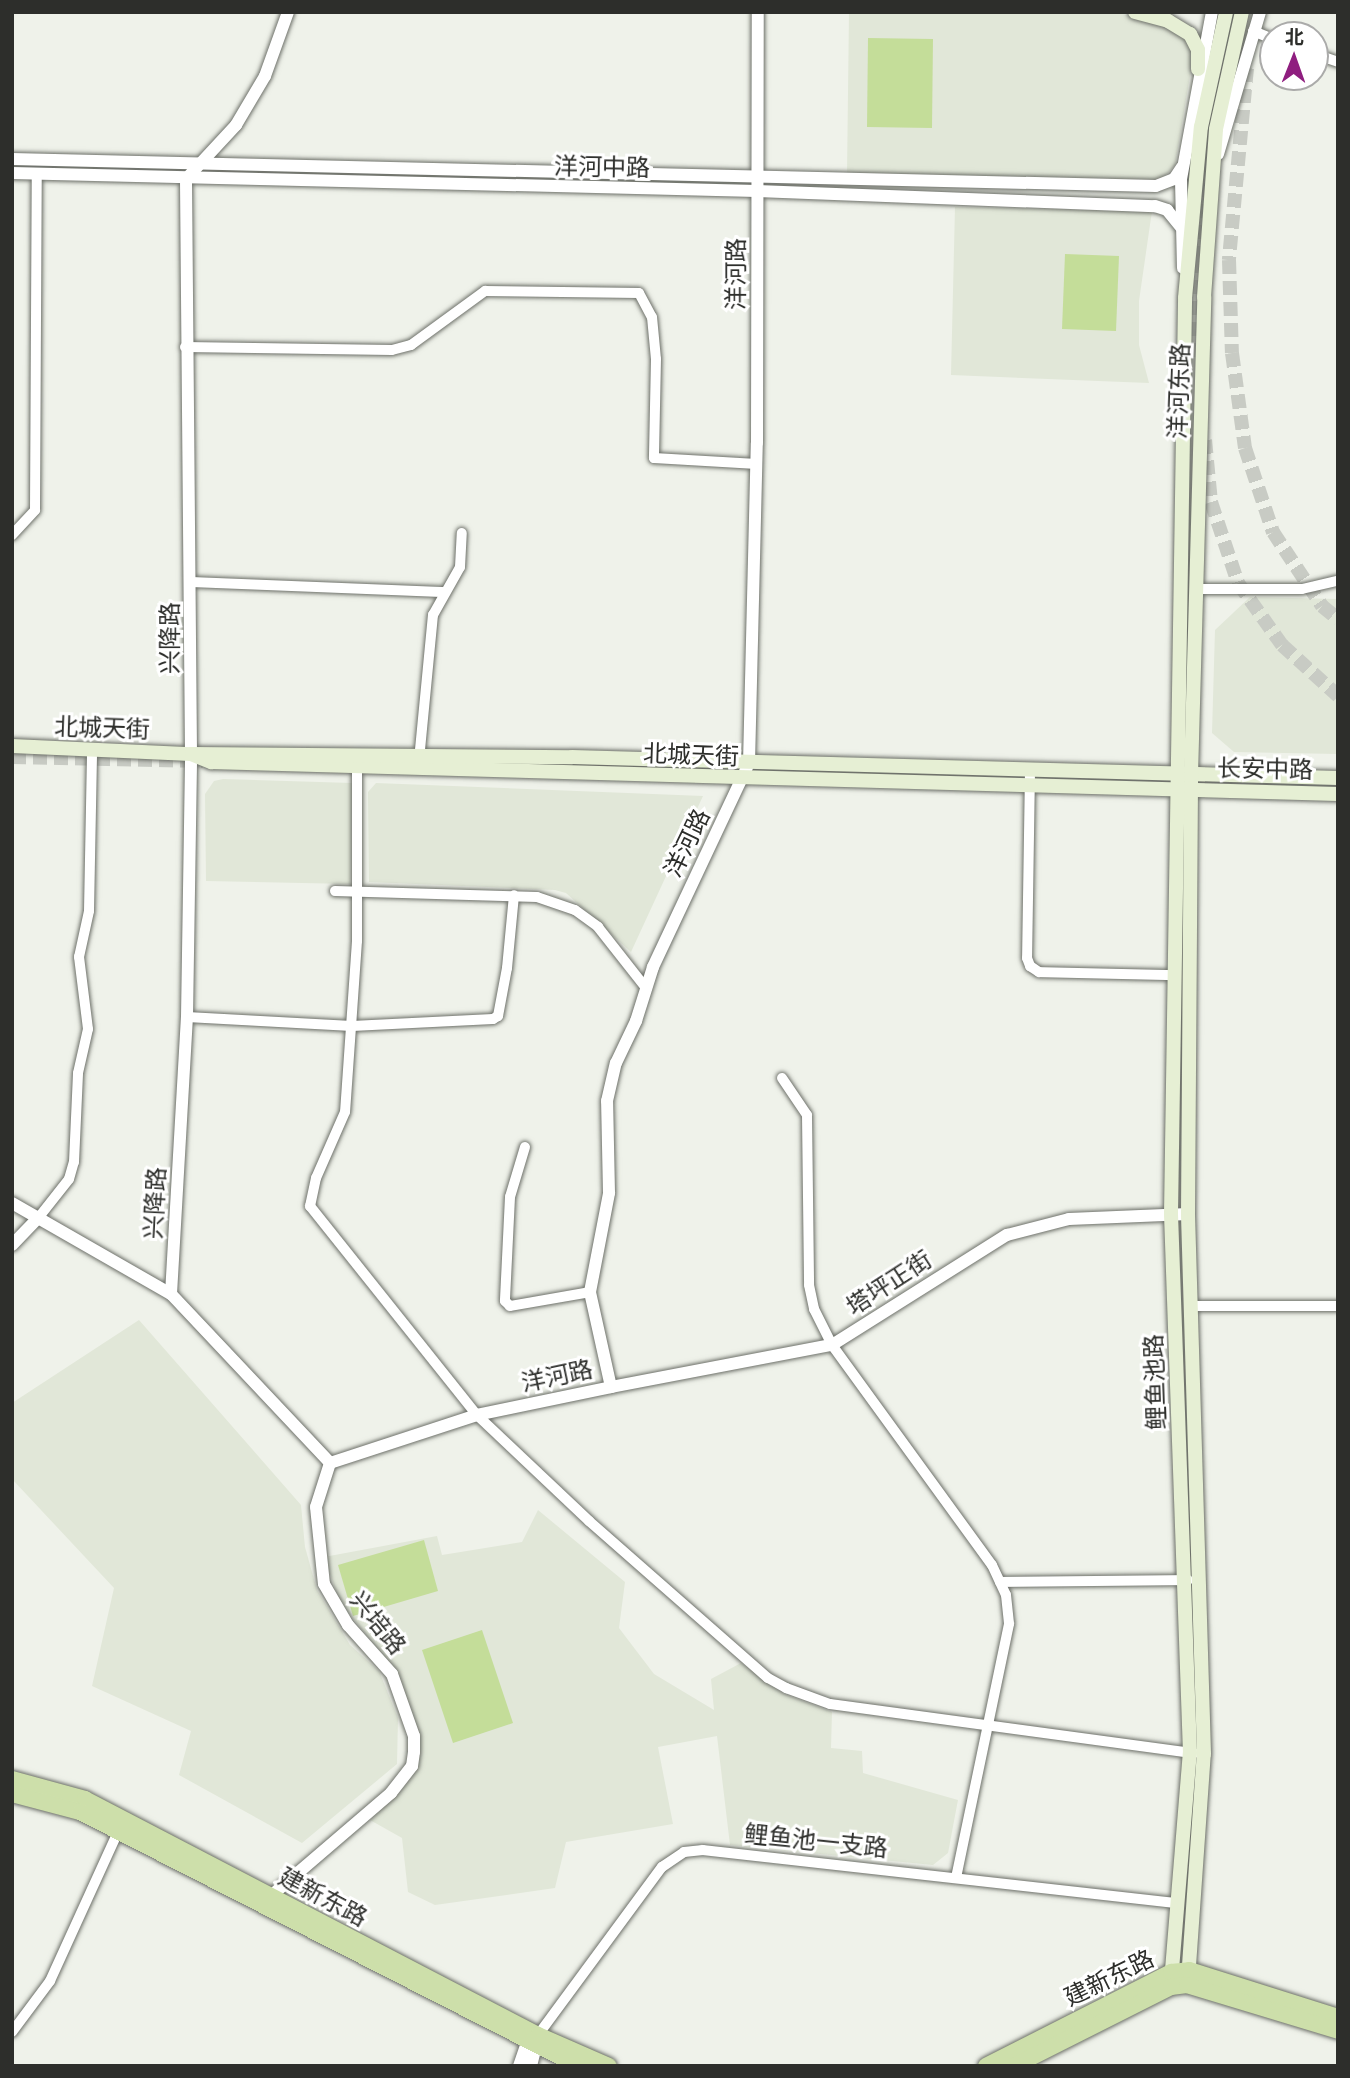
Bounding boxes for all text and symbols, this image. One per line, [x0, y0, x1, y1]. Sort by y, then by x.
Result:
north arrow [1259, 21, 1329, 91]
text: 北 [1285, 25, 1304, 49]
street label: 洋河中路 [554, 152, 650, 182]
street label: 洋河路 [722, 238, 750, 310]
street label: 洋河东路 [1163, 343, 1195, 439]
street label: 兴降路 [156, 602, 184, 674]
street label: 北城天街 [54, 712, 150, 744]
street label: 北城天街 [643, 739, 739, 771]
street label: 长安中路 [1217, 754, 1313, 784]
street label: 洋河路 [658, 804, 716, 882]
street label: 兴降路 [139, 1166, 171, 1240]
street label: 塔坪正街 [841, 1245, 937, 1321]
street label: 鲤鱼池路 [1139, 1334, 1171, 1430]
street label: 洋河路 [519, 1354, 595, 1398]
street label: 兴培路 [344, 1586, 412, 1660]
street label: 鲤鱼池一支路 [743, 1819, 889, 1863]
street label: 建新东路 [274, 1862, 372, 1932]
street label: 建新东路 [1060, 1944, 1158, 2012]

